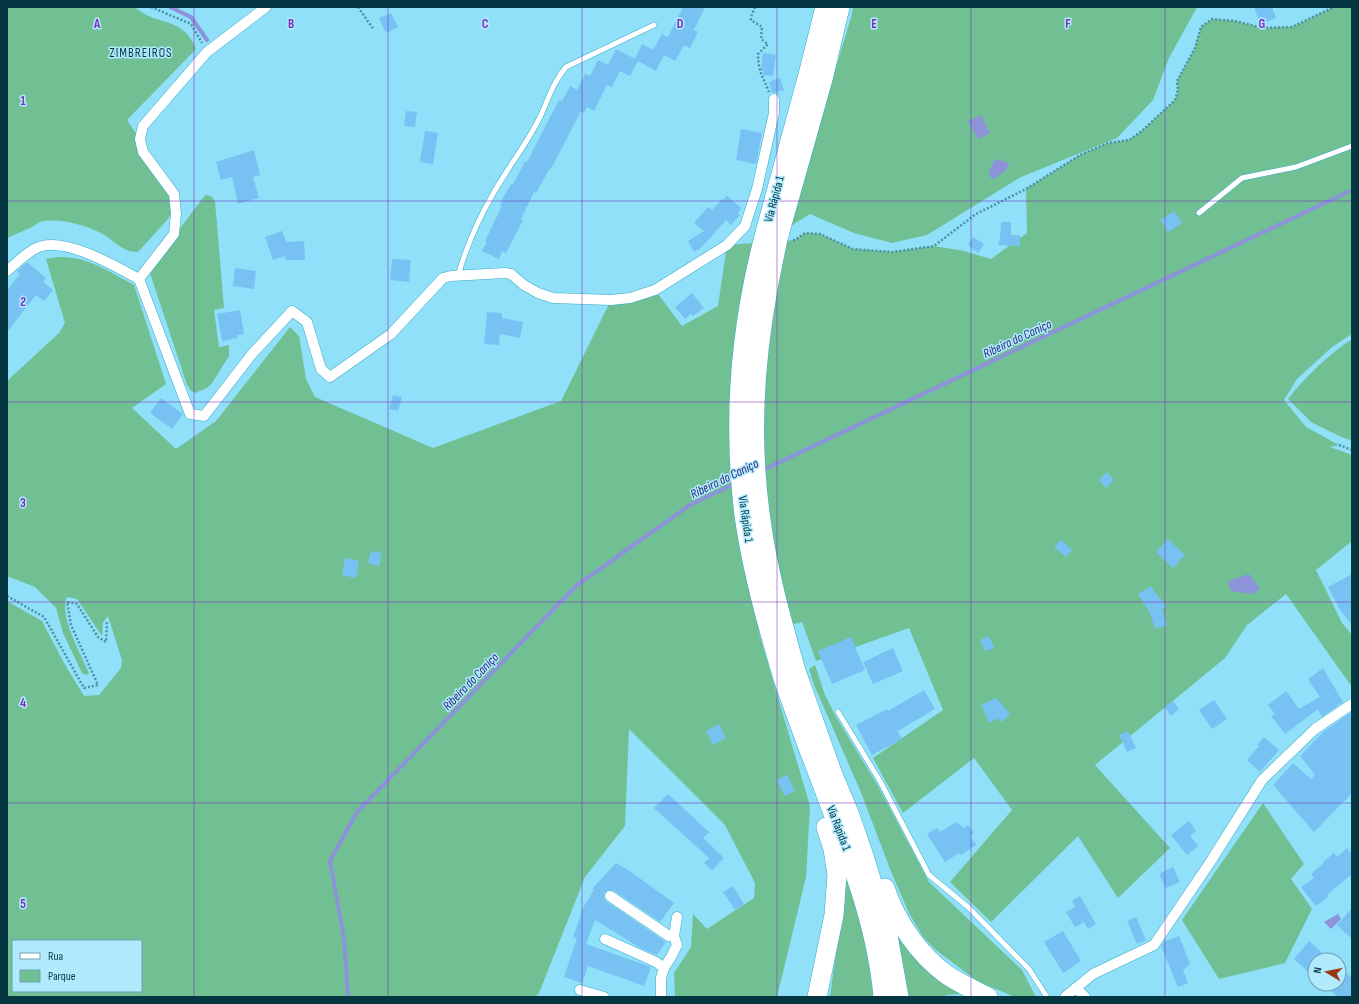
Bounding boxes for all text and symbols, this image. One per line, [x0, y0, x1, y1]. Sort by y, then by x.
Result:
text: A [93, 16, 101, 32]
text: B [288, 16, 294, 32]
text: C [482, 16, 489, 32]
text: D [677, 16, 684, 32]
text: E [871, 16, 877, 32]
text: F [1065, 16, 1071, 32]
text: G [1259, 16, 1266, 32]
district label: ZIMBREIROS [109, 45, 173, 61]
text: 1 [20, 93, 26, 109]
street label: Via Rápida 1 [761, 174, 788, 224]
text: 2 [20, 294, 26, 310]
water label: Ribeira do Caniço [981, 316, 1055, 362]
water label: Ribeira do Caniço [688, 455, 762, 502]
text: 3 [20, 495, 26, 511]
street label: Via Rápida 1 [735, 495, 756, 544]
water label: Ribeira do Caniço [439, 649, 503, 714]
text: 4 [20, 695, 26, 711]
street label: Via Rápida 1 [823, 804, 854, 854]
text: 5 [20, 896, 26, 912]
legend [12, 940, 142, 992]
text: Rua [48, 949, 64, 964]
north arrow [1307, 952, 1347, 992]
text: N [1311, 966, 1325, 974]
text: Parque [48, 969, 76, 984]

